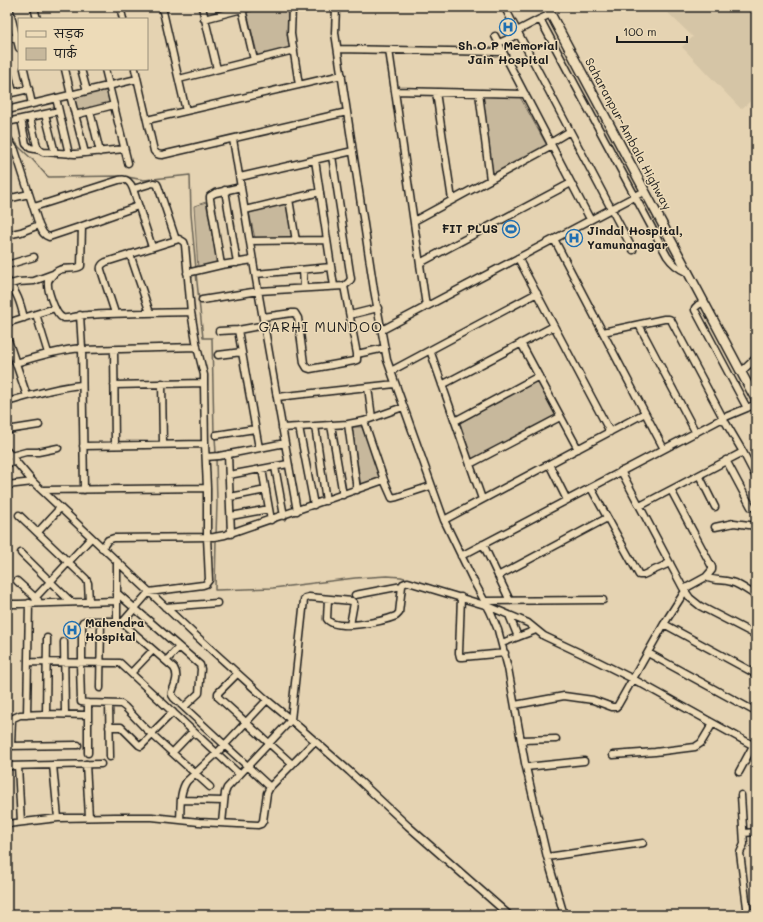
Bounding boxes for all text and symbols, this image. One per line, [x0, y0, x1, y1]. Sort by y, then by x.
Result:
hospital icon: Sh O P Memorial Jain Hospital [498, 17, 518, 37]
legend [18, 18, 148, 70]
scale bar [617, 18, 687, 44]
text: 100 m [623, 23, 657, 39]
text: सड़क [53, 25, 85, 42]
place label: Sh O P Memorial Jain Hospital [458, 37, 558, 67]
text: पार्क [53, 44, 78, 61]
street label: Saharanpur-Ambala Highway [582, 55, 676, 212]
sports icon: FIT PLUS [501, 219, 521, 239]
place label: FIT PLUS [442, 220, 498, 236]
place label: Jindal Hospital, Yamunanagar [587, 222, 683, 252]
hospital icon: Jindal Hospital, Yamunanagar [564, 228, 584, 248]
district label: GARHI MUNDOO [259, 317, 383, 336]
place label: Mahendra Hospital [85, 614, 144, 644]
hospital icon: Mahendra Hospital [62, 620, 82, 640]

